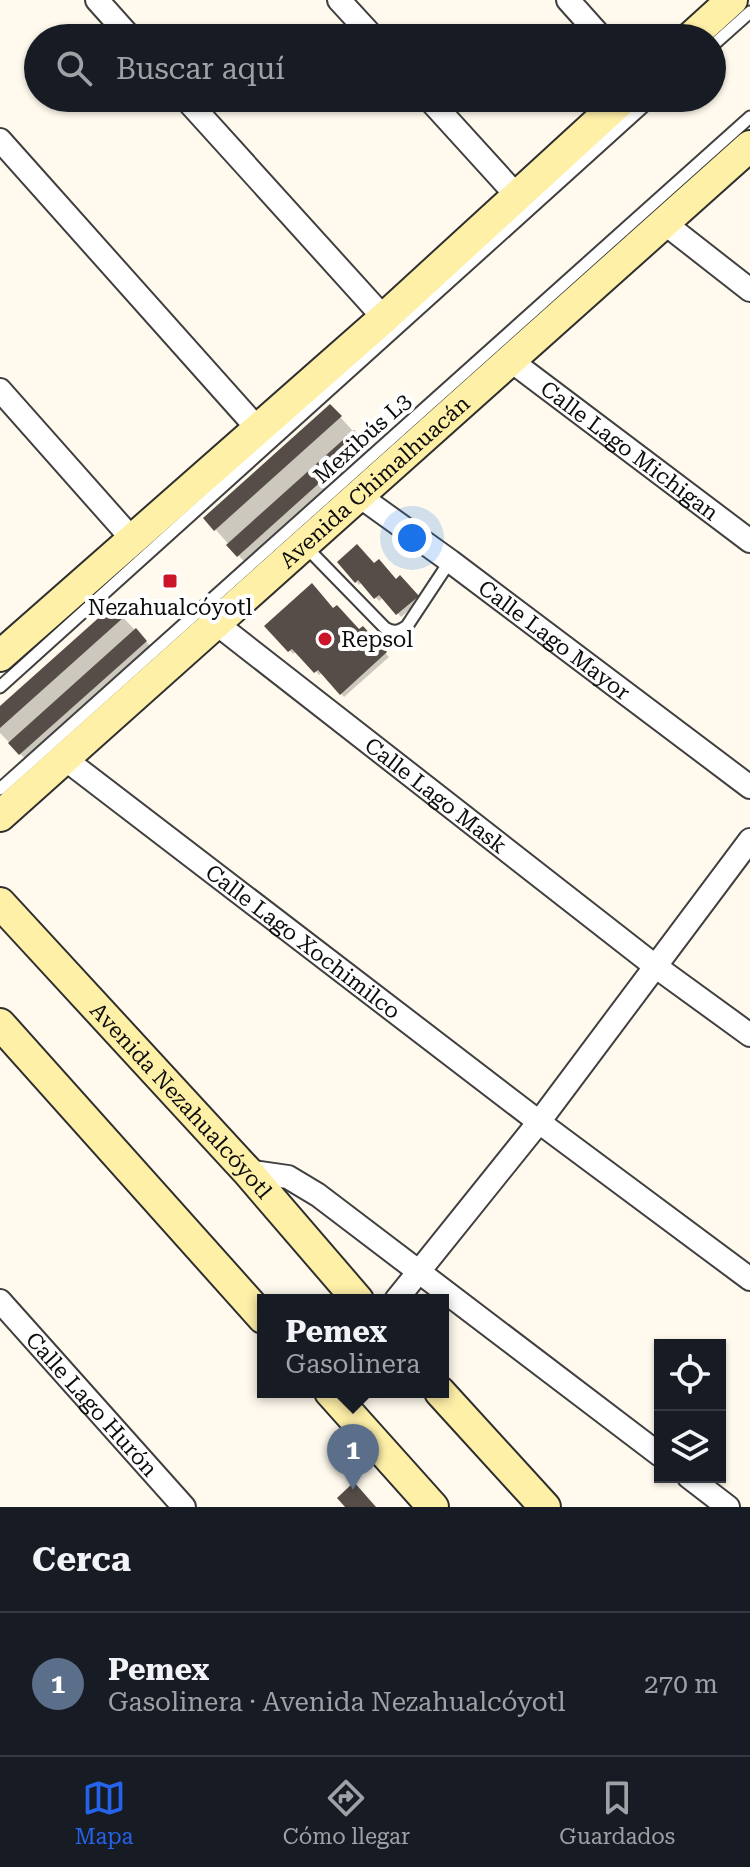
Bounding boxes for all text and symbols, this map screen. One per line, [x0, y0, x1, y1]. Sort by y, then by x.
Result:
search box [24, 24, 726, 112]
icon: search [52, 46, 96, 90]
text: Buscar aquí [116, 51, 285, 86]
street label: Calle Lago Michigan [536, 376, 723, 526]
street label: Mexibús L3 [309, 388, 416, 489]
street label: Avenida Chimalhuacán [275, 391, 475, 573]
your location [392, 518, 432, 558]
marker: Nezahualcóyotl [161, 572, 179, 590]
street label: Calle Lago Mayor [474, 575, 635, 705]
place label: Nezahualcóyotl [88, 595, 252, 620]
place label: Repsol [341, 627, 413, 652]
marker: Repsol [316, 630, 334, 648]
street label: Calle Lago Mask [360, 732, 512, 859]
street label: Calle Lago Xochimilco [201, 859, 405, 1024]
street label: Avenida Nezahualcóyotl [85, 998, 277, 1204]
popup [257, 1294, 449, 1398]
text: Pemex [286, 1314, 387, 1349]
street label: Calle Lago Hurón [21, 1327, 162, 1481]
map controls [654, 1339, 726, 1483]
button: locate [654, 1339, 726, 1411]
text: Gasolinera [286, 1349, 420, 1379]
button: layers [654, 1411, 726, 1483]
pin: 1 [327, 1424, 379, 1490]
text: Cerca [32, 1539, 131, 1579]
text: Pemex [108, 1652, 209, 1687]
text: 1 [51, 1669, 65, 1699]
text: 270 m [644, 1669, 718, 1699]
text: Gasolinera · Avenida Nezahualcóyotl [108, 1687, 566, 1717]
tab: Mapa [75, 1776, 133, 1849]
tab: Cómo llegar [283, 1776, 410, 1849]
tab: Guardados [559, 1776, 675, 1849]

